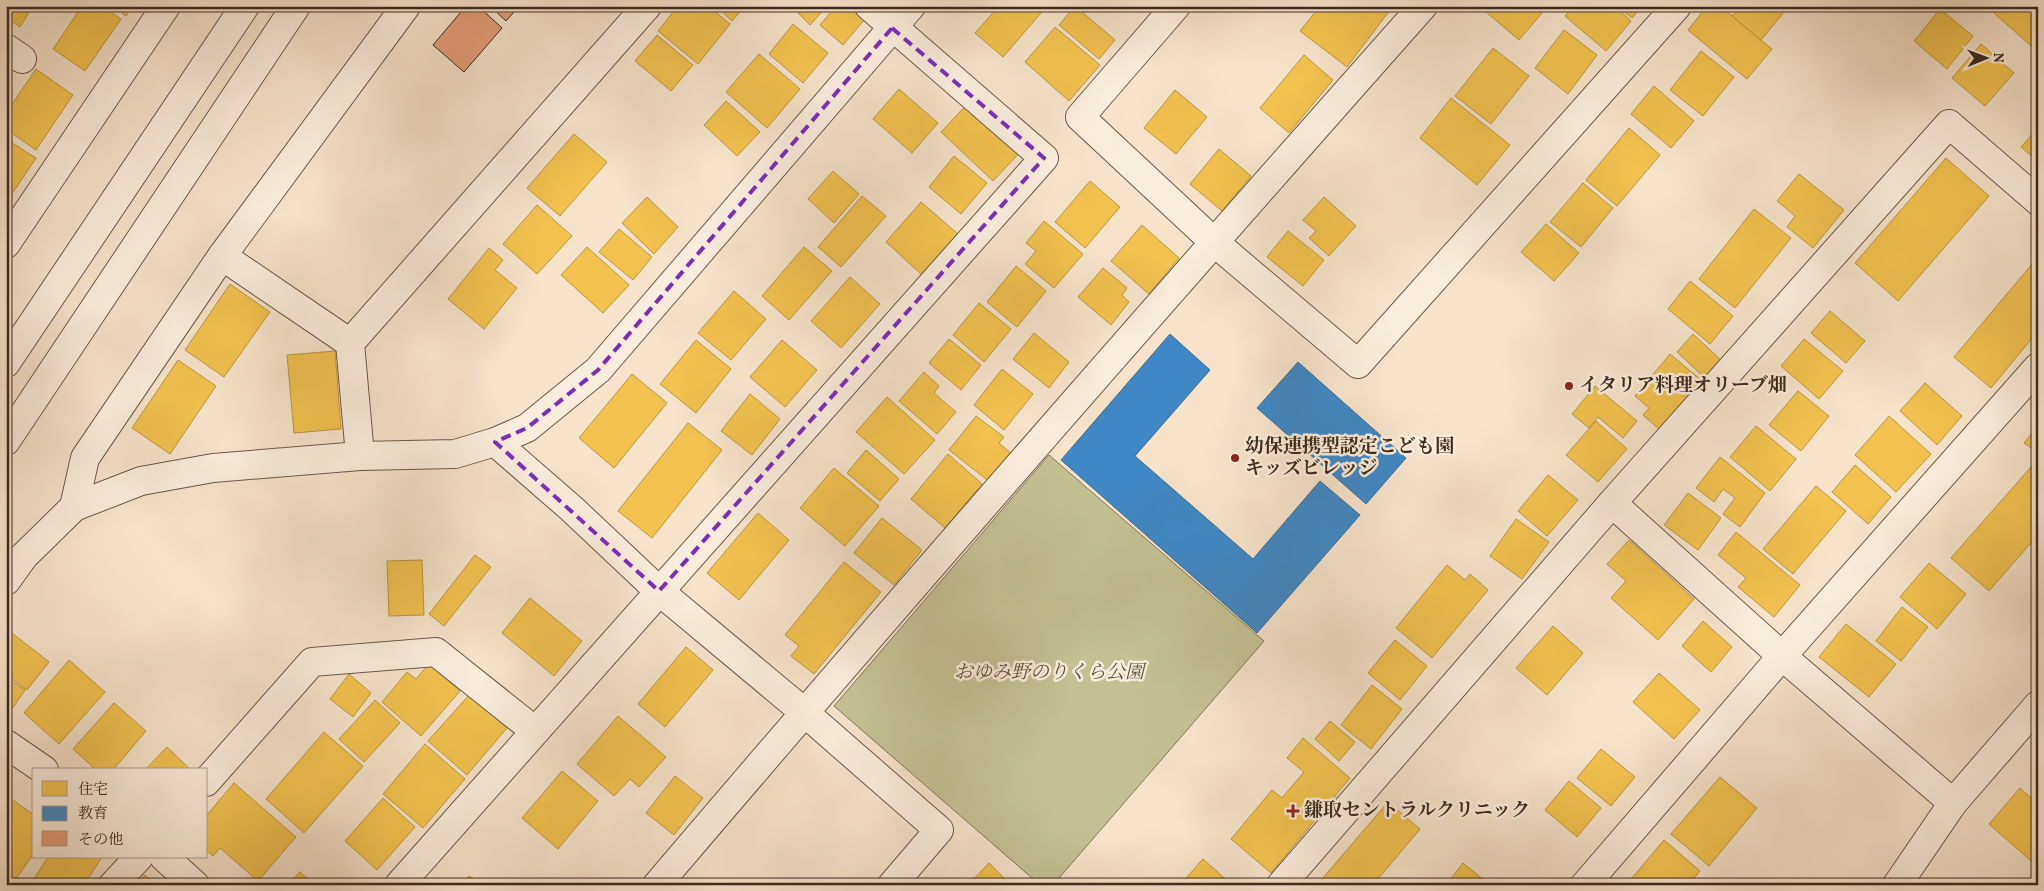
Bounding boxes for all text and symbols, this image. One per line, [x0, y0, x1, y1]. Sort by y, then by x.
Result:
north arrow [1962, 32, 2012, 82]
text: N [1988, 53, 2007, 63]
place label: イタリア料理オリーブ畑 [1579, 373, 1787, 399]
marker: イタリア料理オリーブ畑 [1563, 380, 1575, 392]
place label: 幼保連携型認定こども園 キッズビレッジ [1245, 434, 1454, 482]
marker: 幼保連携型認定こども園 キッズビレッジ [1229, 452, 1241, 464]
park label: おゆみ野のりくら公園 [954, 660, 1147, 686]
legend [32, 768, 208, 858]
text: 住宅 [78, 780, 108, 801]
place label: 鎌取セントラルクリニック [1304, 798, 1530, 824]
text: 教育 [78, 804, 108, 825]
marker: 鎌取セントラルクリニック [1286, 804, 1300, 818]
text: その他 [78, 830, 123, 851]

